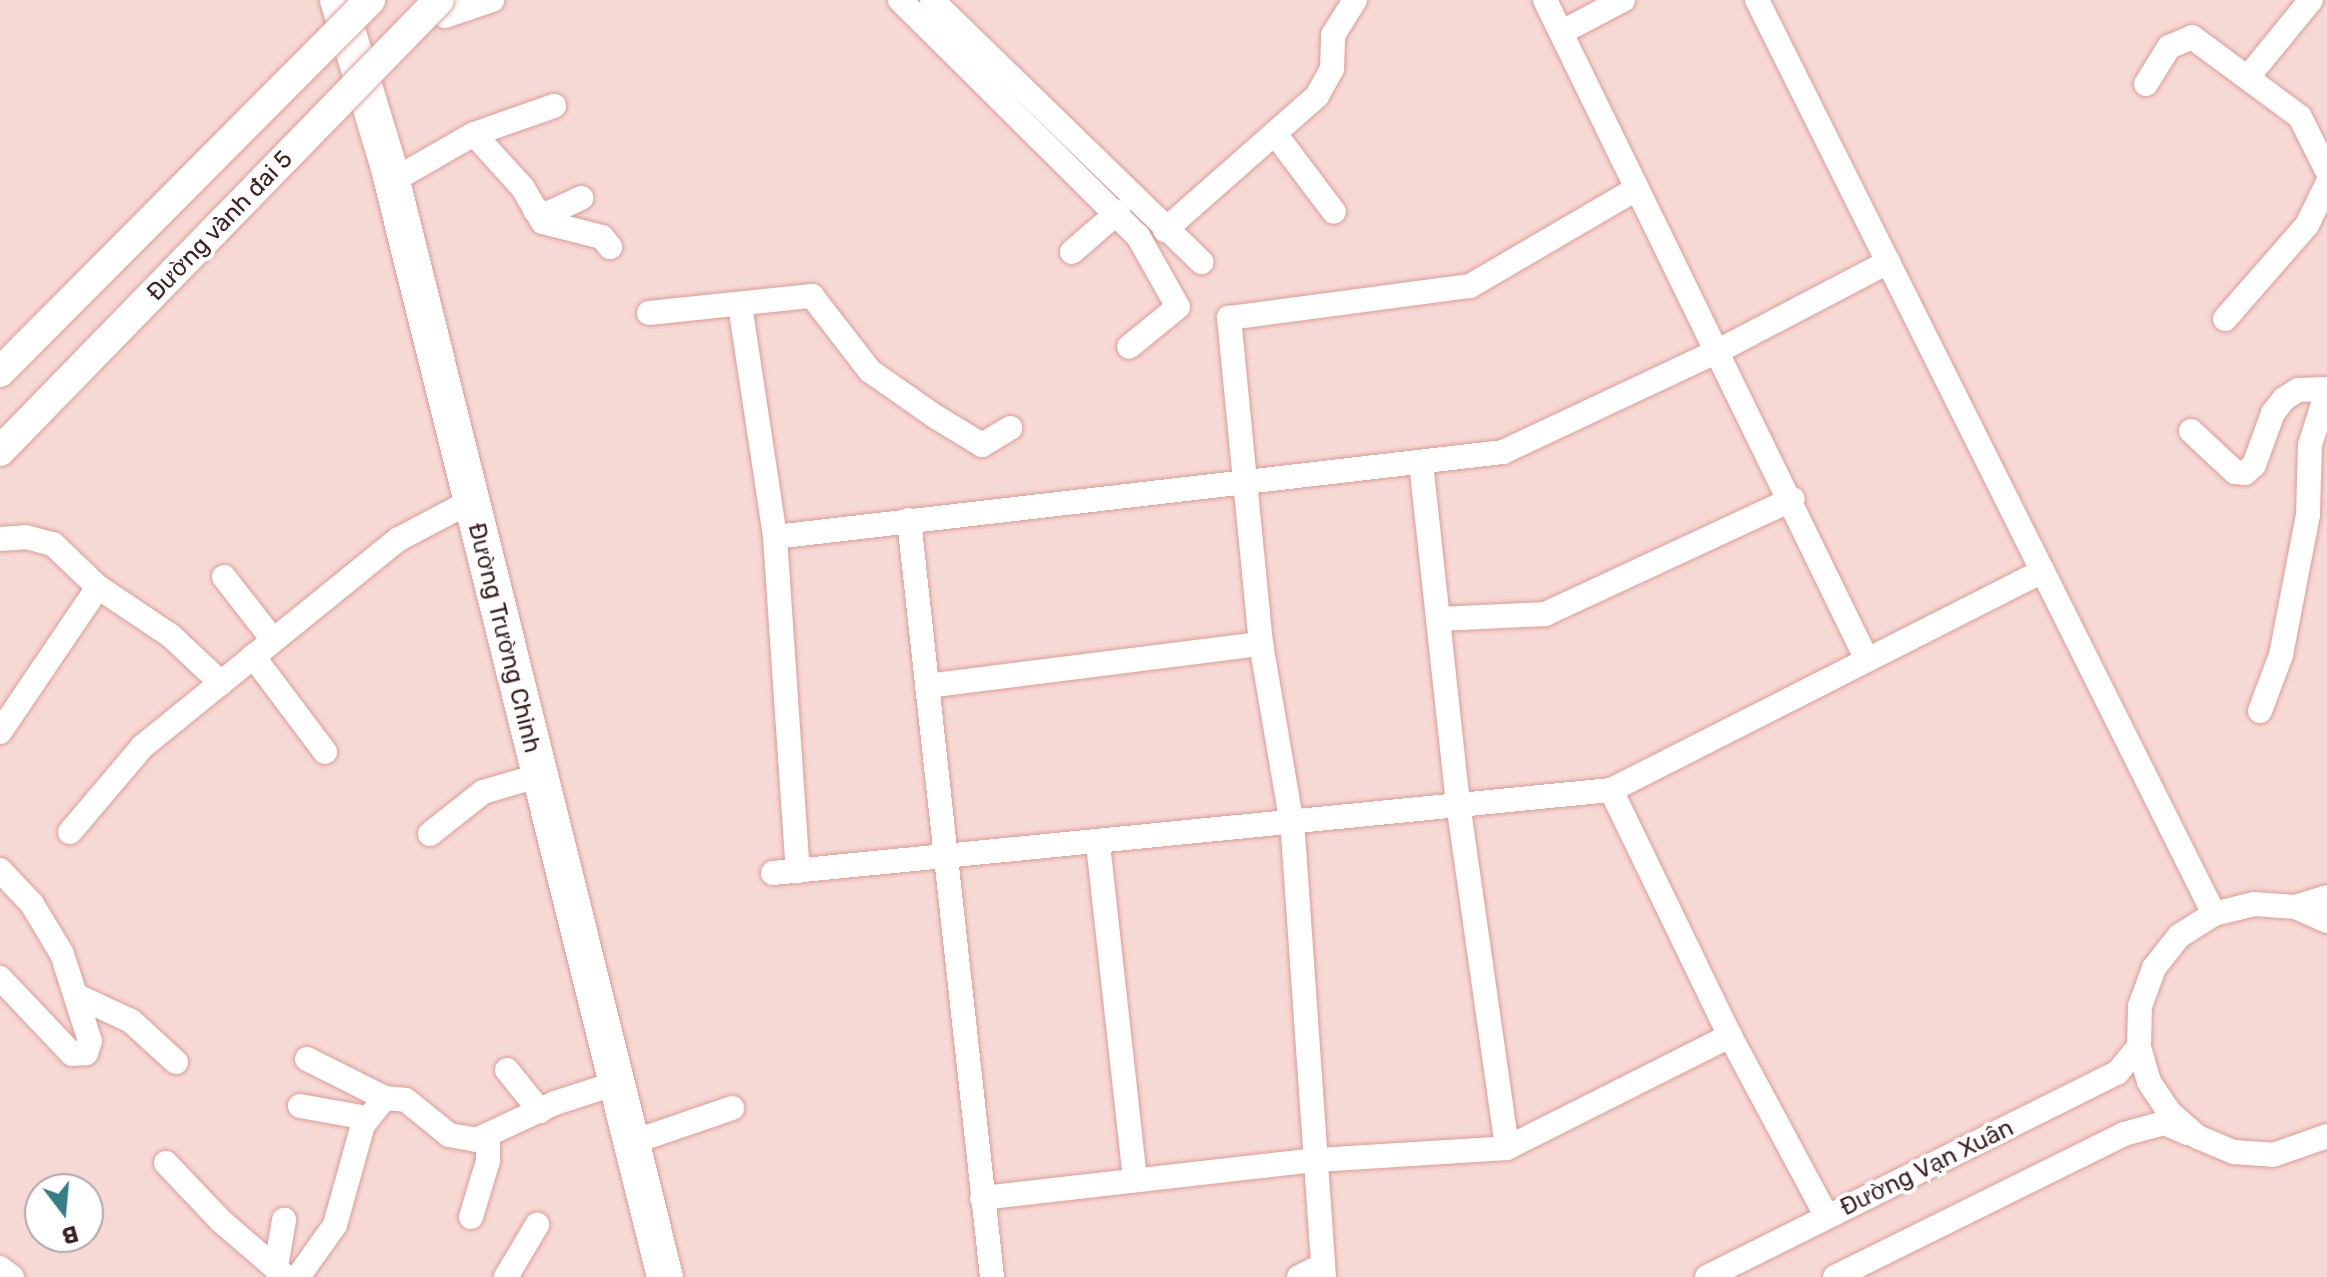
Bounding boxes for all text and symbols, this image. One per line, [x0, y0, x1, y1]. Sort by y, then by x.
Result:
street label: Đường vành đai 5 [141, 145, 299, 307]
street label: Đường Trường Chinh [461, 520, 547, 756]
street label: Đường Vạn Xuân [1835, 1113, 2019, 1223]
north arrow [24, 1173, 104, 1253]
text: B [59, 1220, 81, 1250]

